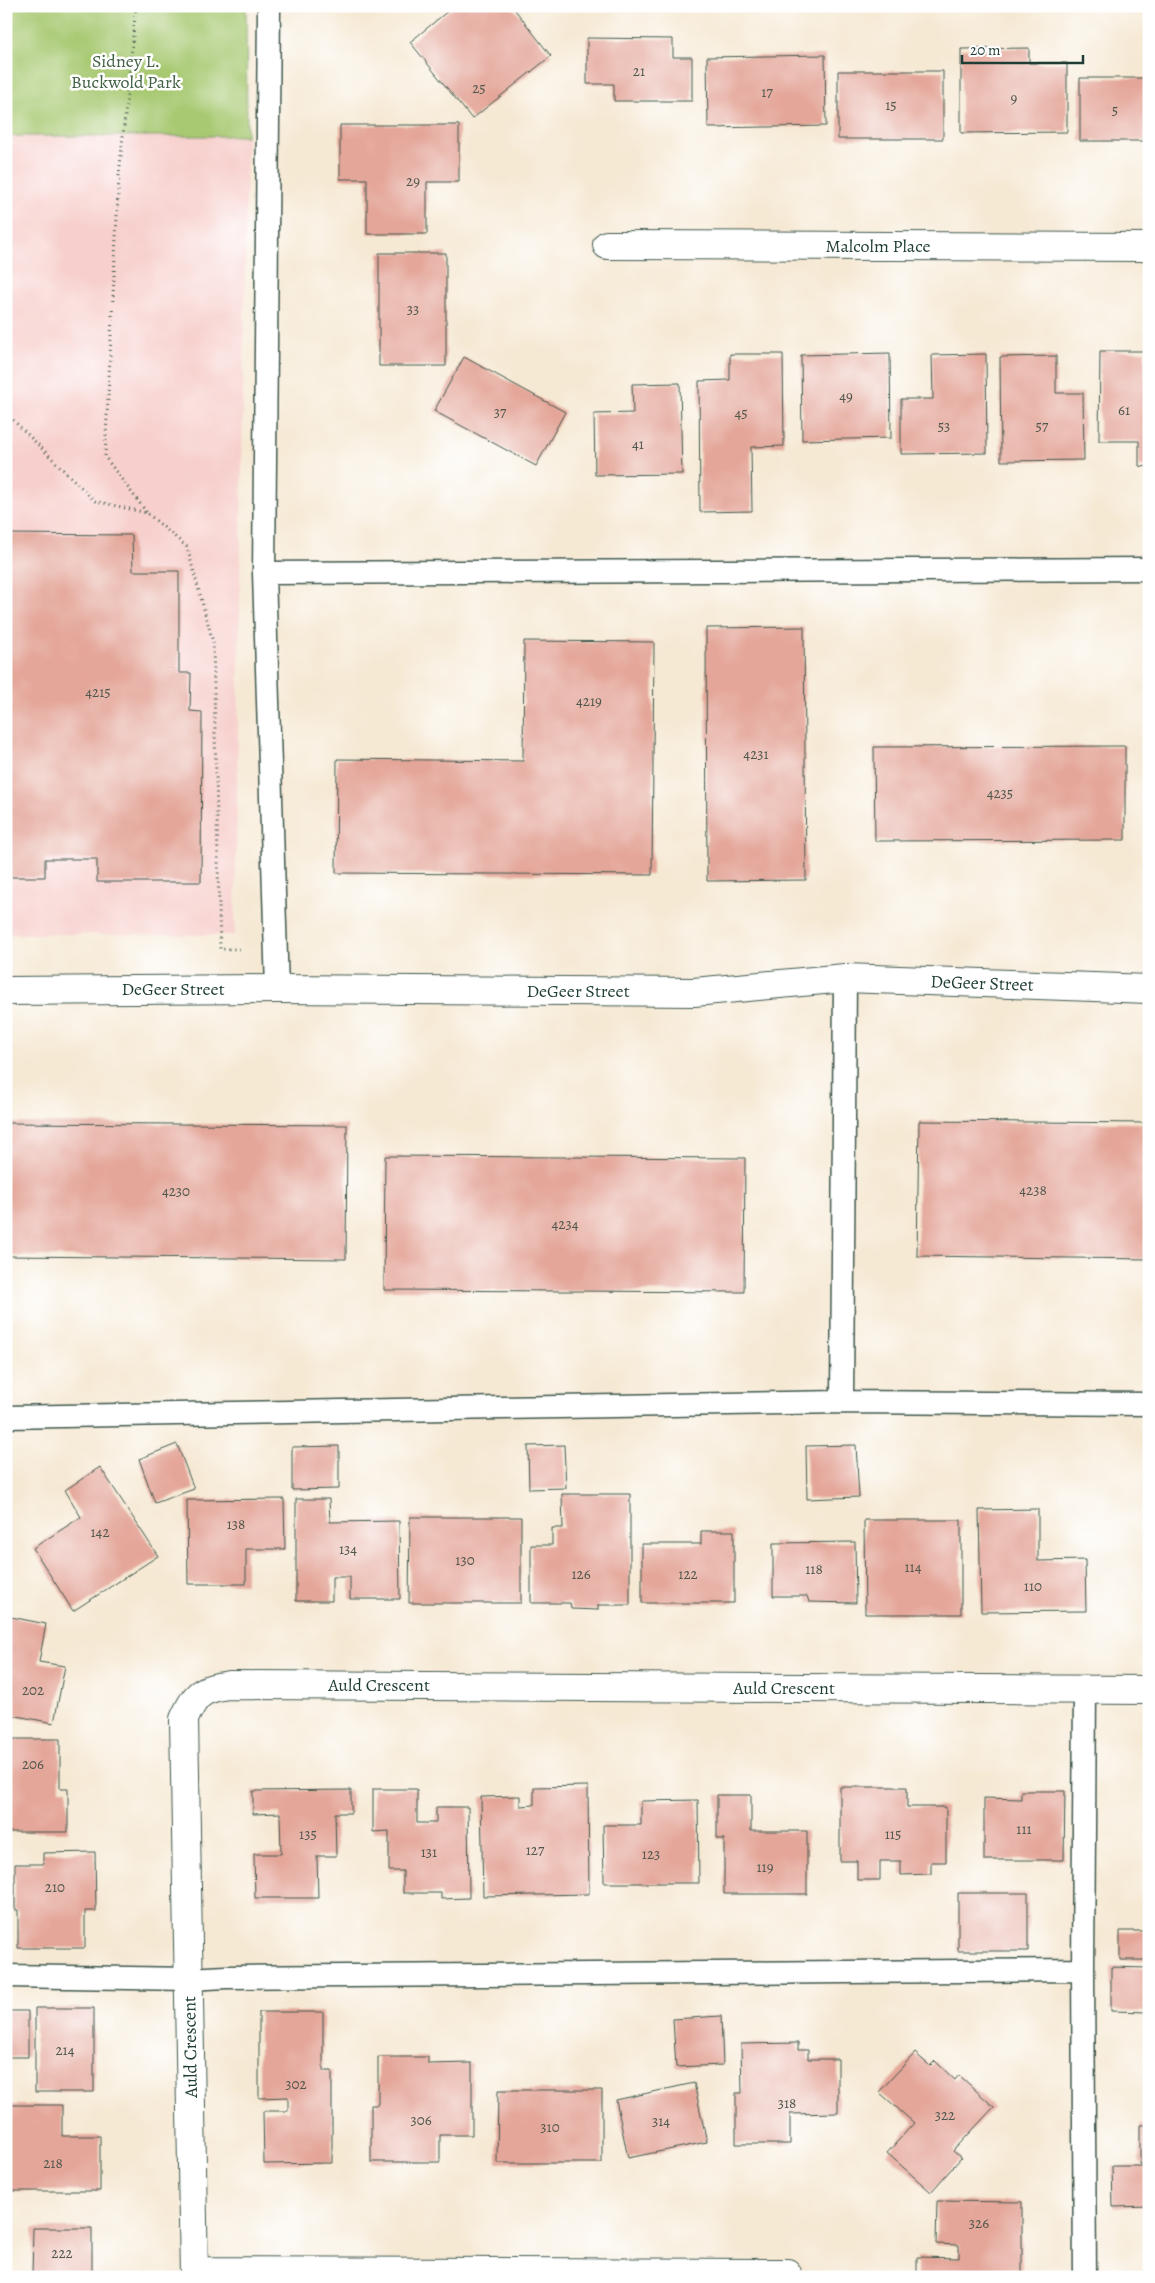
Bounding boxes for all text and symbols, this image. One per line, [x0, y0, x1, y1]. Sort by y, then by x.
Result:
scale bar [962, 32, 1084, 64]
text: 20 m [970, 40, 1001, 60]
park label: Sidney L. Buckwold Park [71, 49, 181, 94]
house number: 21 [633, 61, 645, 81]
house number: 25 [472, 78, 486, 98]
house number: 17 [761, 82, 773, 102]
house number: 9 [1011, 88, 1018, 108]
house number: 15 [885, 95, 897, 115]
house number: 5 [1112, 100, 1118, 120]
house number: 29 [406, 171, 420, 191]
street label: Malcolm Place [825, 234, 931, 258]
house number: 33 [407, 299, 419, 319]
house number: 49 [839, 386, 853, 406]
house number: 61 [1118, 400, 1130, 420]
house number: 37 [494, 402, 507, 422]
house number: 45 [734, 403, 748, 423]
house number: 53 [938, 416, 950, 436]
house number: 57 [1036, 416, 1049, 436]
house number: 41 [632, 434, 644, 454]
house number: 4215 [85, 682, 111, 702]
house number: 4219 [576, 691, 602, 711]
house number: 4231 [743, 744, 769, 764]
house number: 4235 [987, 783, 1013, 803]
street label: DeGeer Street [930, 969, 1034, 997]
street label: DeGeer Street [121, 977, 225, 1001]
street label: DeGeer Street [526, 979, 630, 1003]
house number: 4238 [1019, 1180, 1047, 1200]
house number: 4230 [162, 1181, 190, 1201]
house number: 4234 [552, 1214, 579, 1234]
house number: 138 [227, 1514, 245, 1534]
house number: 142 [90, 1522, 110, 1542]
house number: 134 [339, 1539, 357, 1559]
house number: 130 [455, 1550, 475, 1570]
house number: 114 [904, 1557, 922, 1577]
house number: 118 [805, 1559, 823, 1579]
house number: 126 [571, 1564, 591, 1584]
house number: 122 [678, 1564, 698, 1584]
house number: 110 [1024, 1576, 1042, 1596]
street label: Auld Crescent [327, 1673, 430, 1697]
street label: Auld Crescent [732, 1676, 835, 1700]
house number: 202 [22, 1680, 44, 1700]
house number: 206 [22, 1754, 44, 1774]
house number: 111 [1016, 1819, 1032, 1839]
house number: 135 [299, 1824, 317, 1844]
house number: 115 [885, 1824, 901, 1844]
house number: 127 [526, 1840, 545, 1860]
house number: 131 [421, 1842, 437, 1862]
house number: 123 [642, 1844, 660, 1864]
house number: 119 [756, 1857, 774, 1877]
house number: 210 [45, 1877, 65, 1897]
street label: Auld Crescent [177, 1996, 203, 2099]
house number: 214 [55, 2040, 75, 2060]
house number: 302 [285, 2074, 307, 2094]
house number: 318 [778, 2093, 796, 2113]
house number: 322 [935, 2105, 955, 2125]
house number: 306 [410, 2110, 432, 2130]
house number: 314 [652, 2111, 670, 2131]
house number: 310 [540, 2117, 560, 2137]
house number: 218 [43, 2153, 63, 2173]
house number: 326 [969, 2213, 989, 2233]
house number: 222 [51, 2243, 73, 2263]

